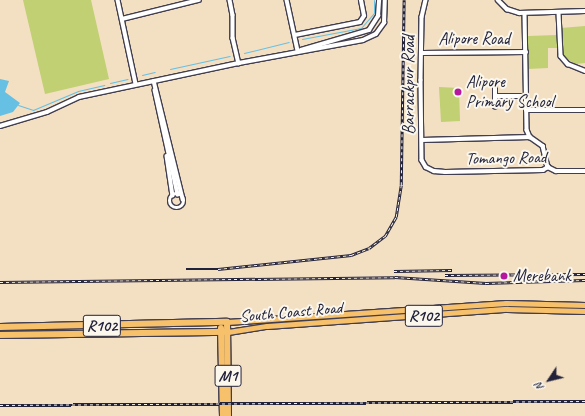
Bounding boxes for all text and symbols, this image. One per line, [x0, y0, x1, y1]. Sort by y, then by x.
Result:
street label: Alipore Road [438, 29, 510, 49]
street label: Barrackpur Road [399, 35, 419, 135]
place label: Alipore Primary School [466, 72, 553, 112]
marker: Alipore Primary School [453, 87, 463, 97]
street label: Tomango Road [465, 147, 547, 169]
place label: Merebank [513, 266, 571, 286]
marker: Merebank [498, 270, 510, 282]
street label: South Coast Road [239, 297, 343, 327]
road number: R102 [404, 302, 444, 330]
road number: R102 [82, 312, 122, 340]
north arrow [529, 360, 569, 400]
road number: M1 [214, 362, 242, 390]
text: N [531, 380, 547, 394]

